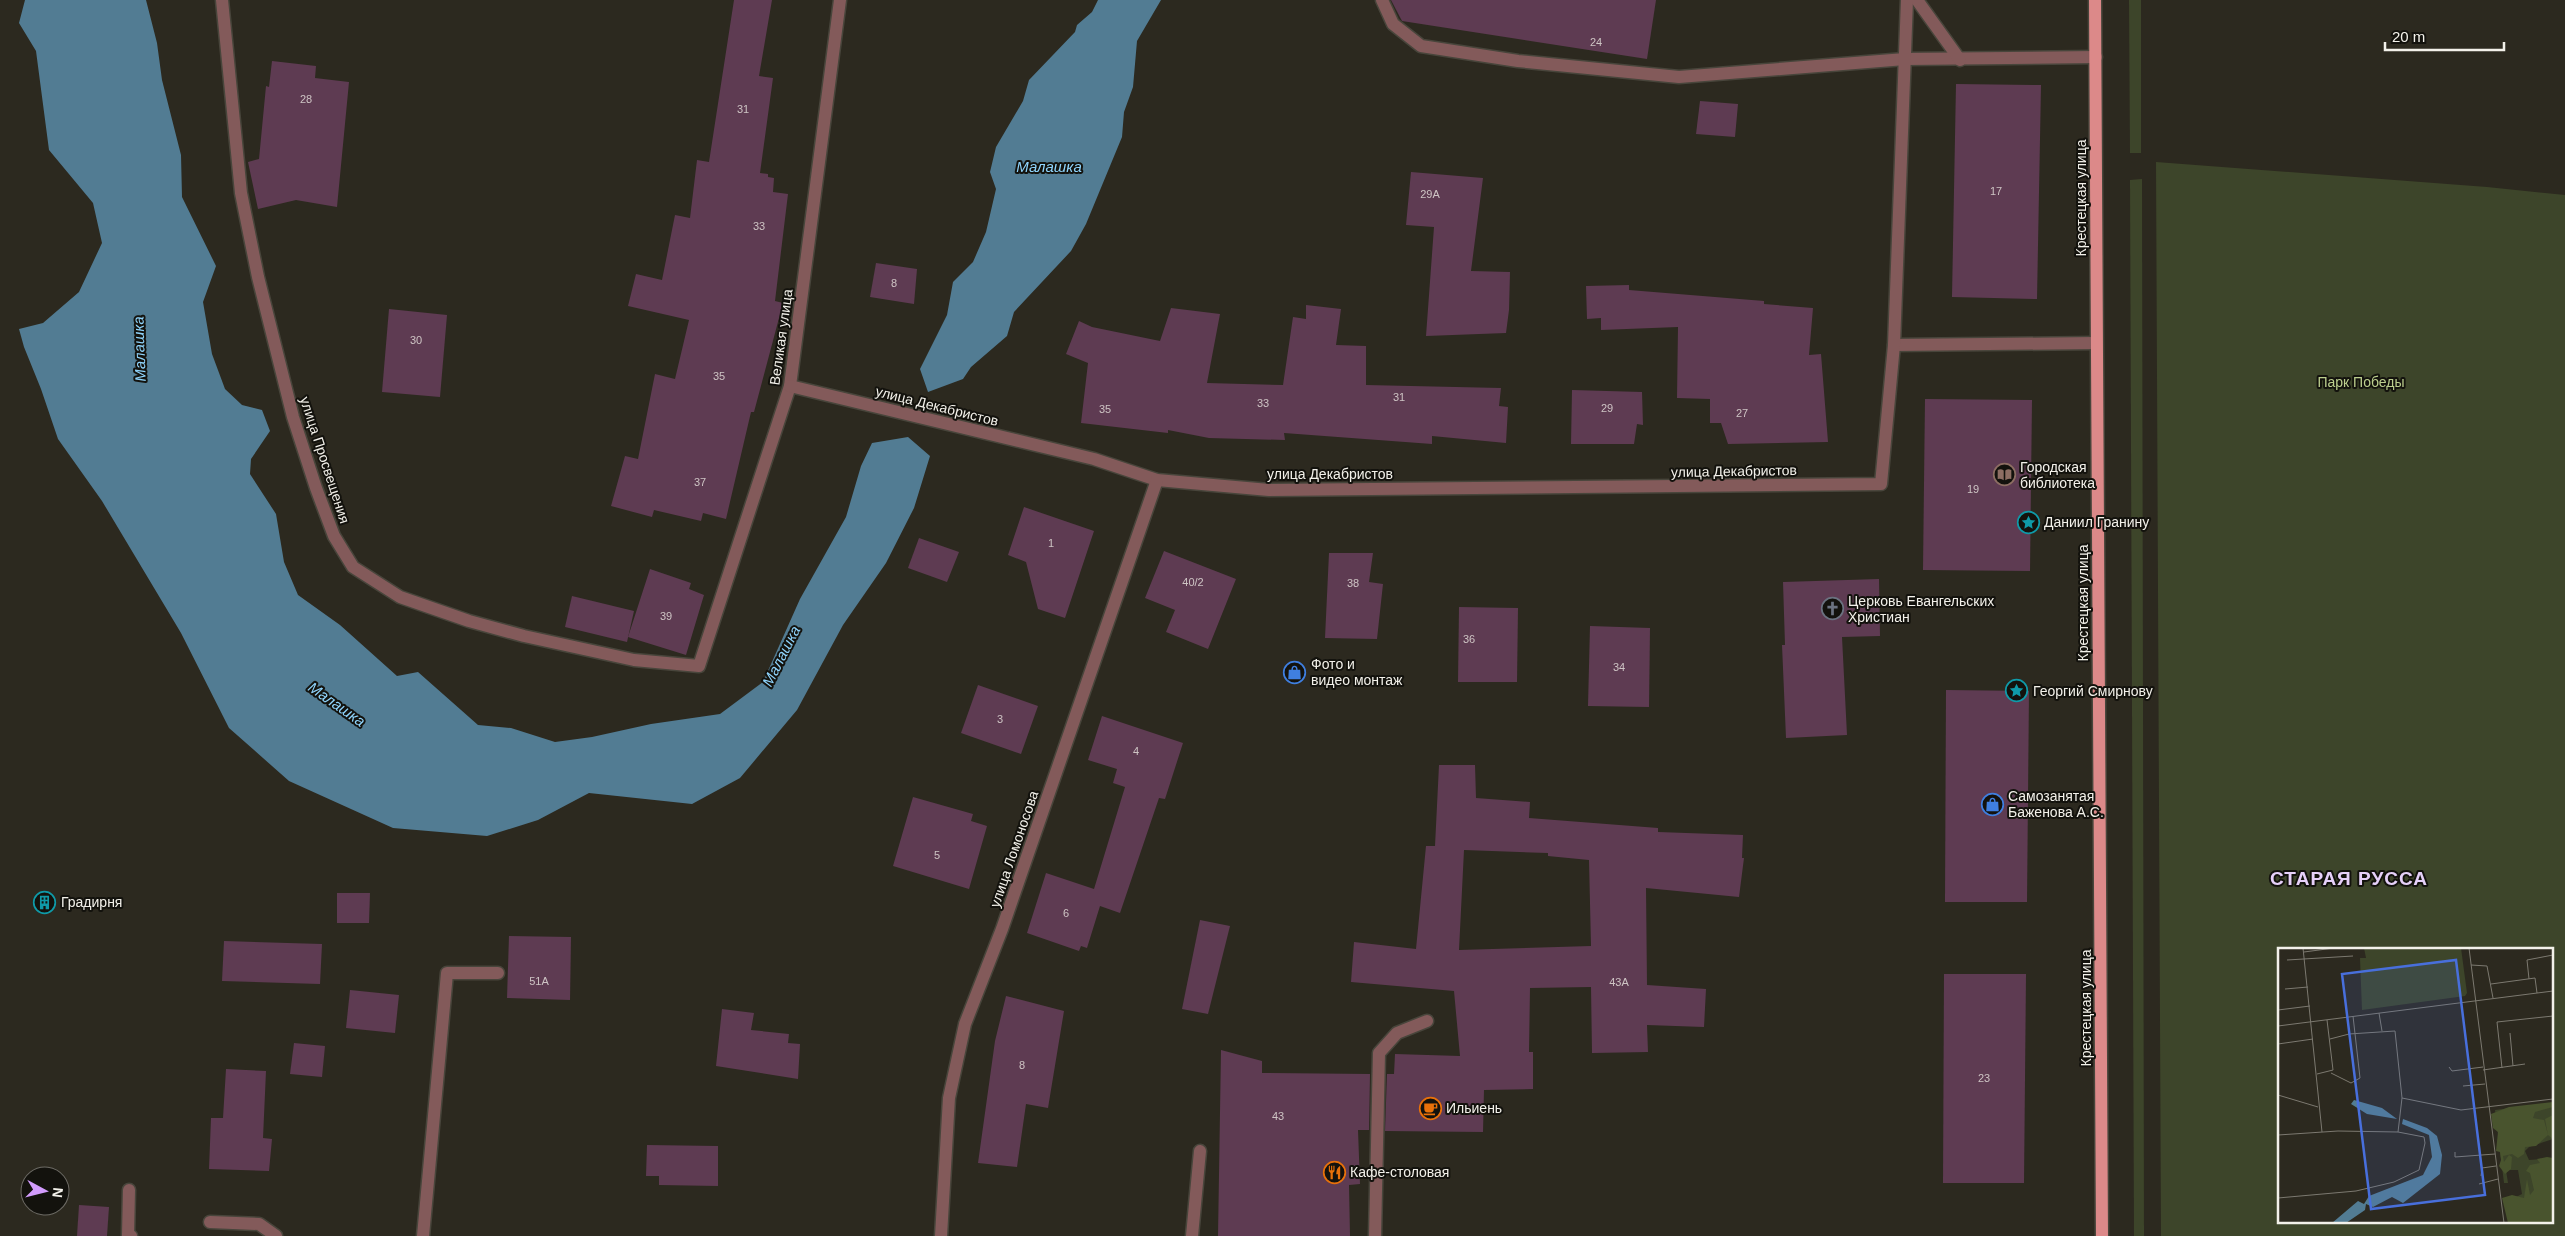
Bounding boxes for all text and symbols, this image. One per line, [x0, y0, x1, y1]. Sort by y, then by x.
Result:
scale bar [2385, 20, 2504, 52]
text: 20 m [2392, 28, 2425, 45]
house number: 24 [1590, 36, 1602, 48]
house number: 28 [300, 93, 312, 105]
house number: 31 [737, 103, 749, 115]
street label: Крестецкая улица [2073, 139, 2089, 256]
water label: Малашка [1016, 158, 1082, 175]
house number: 17 [1990, 185, 2002, 197]
house number: 29А [1420, 188, 1440, 200]
house number: 33 [753, 220, 765, 232]
house number: 8 [891, 277, 897, 289]
street label: Великая улица [766, 288, 796, 386]
water label: Малашка [129, 316, 149, 382]
house number: 30 [410, 334, 422, 346]
house number: 35 [713, 370, 725, 382]
park label: Парк Победы [2317, 374, 2405, 390]
street label: улица Декабристов [874, 383, 1000, 429]
house number: 31 [1393, 391, 1405, 403]
street label: улица Просвещения [297, 395, 353, 525]
house number: 33 [1257, 397, 1269, 409]
house number: 29 [1601, 402, 1613, 414]
house number: 35 [1099, 403, 1111, 415]
house number: 27 [1736, 407, 1748, 419]
place label: Городская библиотека [2020, 459, 2095, 491]
street label: улица Декабристов [1671, 462, 1797, 480]
library icon: Городская библиотека [1992, 463, 2016, 487]
street label: улица Декабристов [1267, 466, 1393, 482]
house number: 37 [694, 476, 706, 488]
house number: 19 [1967, 483, 1979, 495]
place icon: Даниил Гранину [2016, 510, 2040, 534]
place label: Даниил Гранину [2044, 514, 2149, 530]
house number: 1 [1048, 537, 1054, 549]
street label: Крестецкая улица [2075, 544, 2091, 661]
house number: 40/2 [1182, 576, 1204, 588]
house number: 38 [1347, 577, 1359, 589]
place label: Церковь Евангельских Христиан [1848, 593, 1994, 625]
church icon: Церковь Евангельских Христиан [1820, 597, 1844, 621]
house number: 39 [660, 610, 672, 622]
water label: Малашка [759, 623, 803, 689]
house number: 36 [1463, 633, 1475, 645]
place label: Фото и видео монтаж [1311, 656, 1403, 688]
shop icon: Фото и видео монтаж [1283, 660, 1307, 684]
house number: 34 [1613, 661, 1625, 673]
water label: Малашка [305, 678, 369, 730]
place icon: Георгий Смирнову [2005, 679, 2029, 703]
place label: Георгий Смирнову [2033, 683, 2153, 699]
house number: 3 [997, 713, 1003, 725]
house number: 4 [1133, 745, 1139, 757]
street label: улица Ломоносова [987, 788, 1042, 909]
place label: Самозанятая Баженова А.С. [2008, 788, 2104, 820]
shop icon: Самозанятая Баженова А.С. [1980, 792, 2004, 816]
house number: 5 [934, 849, 940, 861]
district label: СТАРАЯ РУССА [2270, 868, 2428, 889]
building icon: Градирня [33, 890, 57, 914]
place label: Градирня [61, 894, 122, 910]
house number: 6 [1063, 907, 1069, 919]
inset map [2278, 948, 2552, 1224]
street label: Крестецкая улица [2078, 949, 2094, 1066]
house number: 51А [529, 975, 549, 987]
house number: 43А [1609, 976, 1629, 988]
house number: 8 [1019, 1059, 1025, 1071]
house number: 23 [1978, 1072, 1990, 1084]
cafe icon: Ильиень [1418, 1096, 1442, 1120]
place label: Ильиень [1446, 1100, 1502, 1116]
house number: 43 [1272, 1110, 1284, 1122]
restaurant icon: Кафе-столовая [1322, 1160, 1346, 1184]
place label: Кафе-столовая [1350, 1164, 1449, 1180]
north arrow [20, 1166, 70, 1216]
text: N [49, 1187, 66, 1199]

